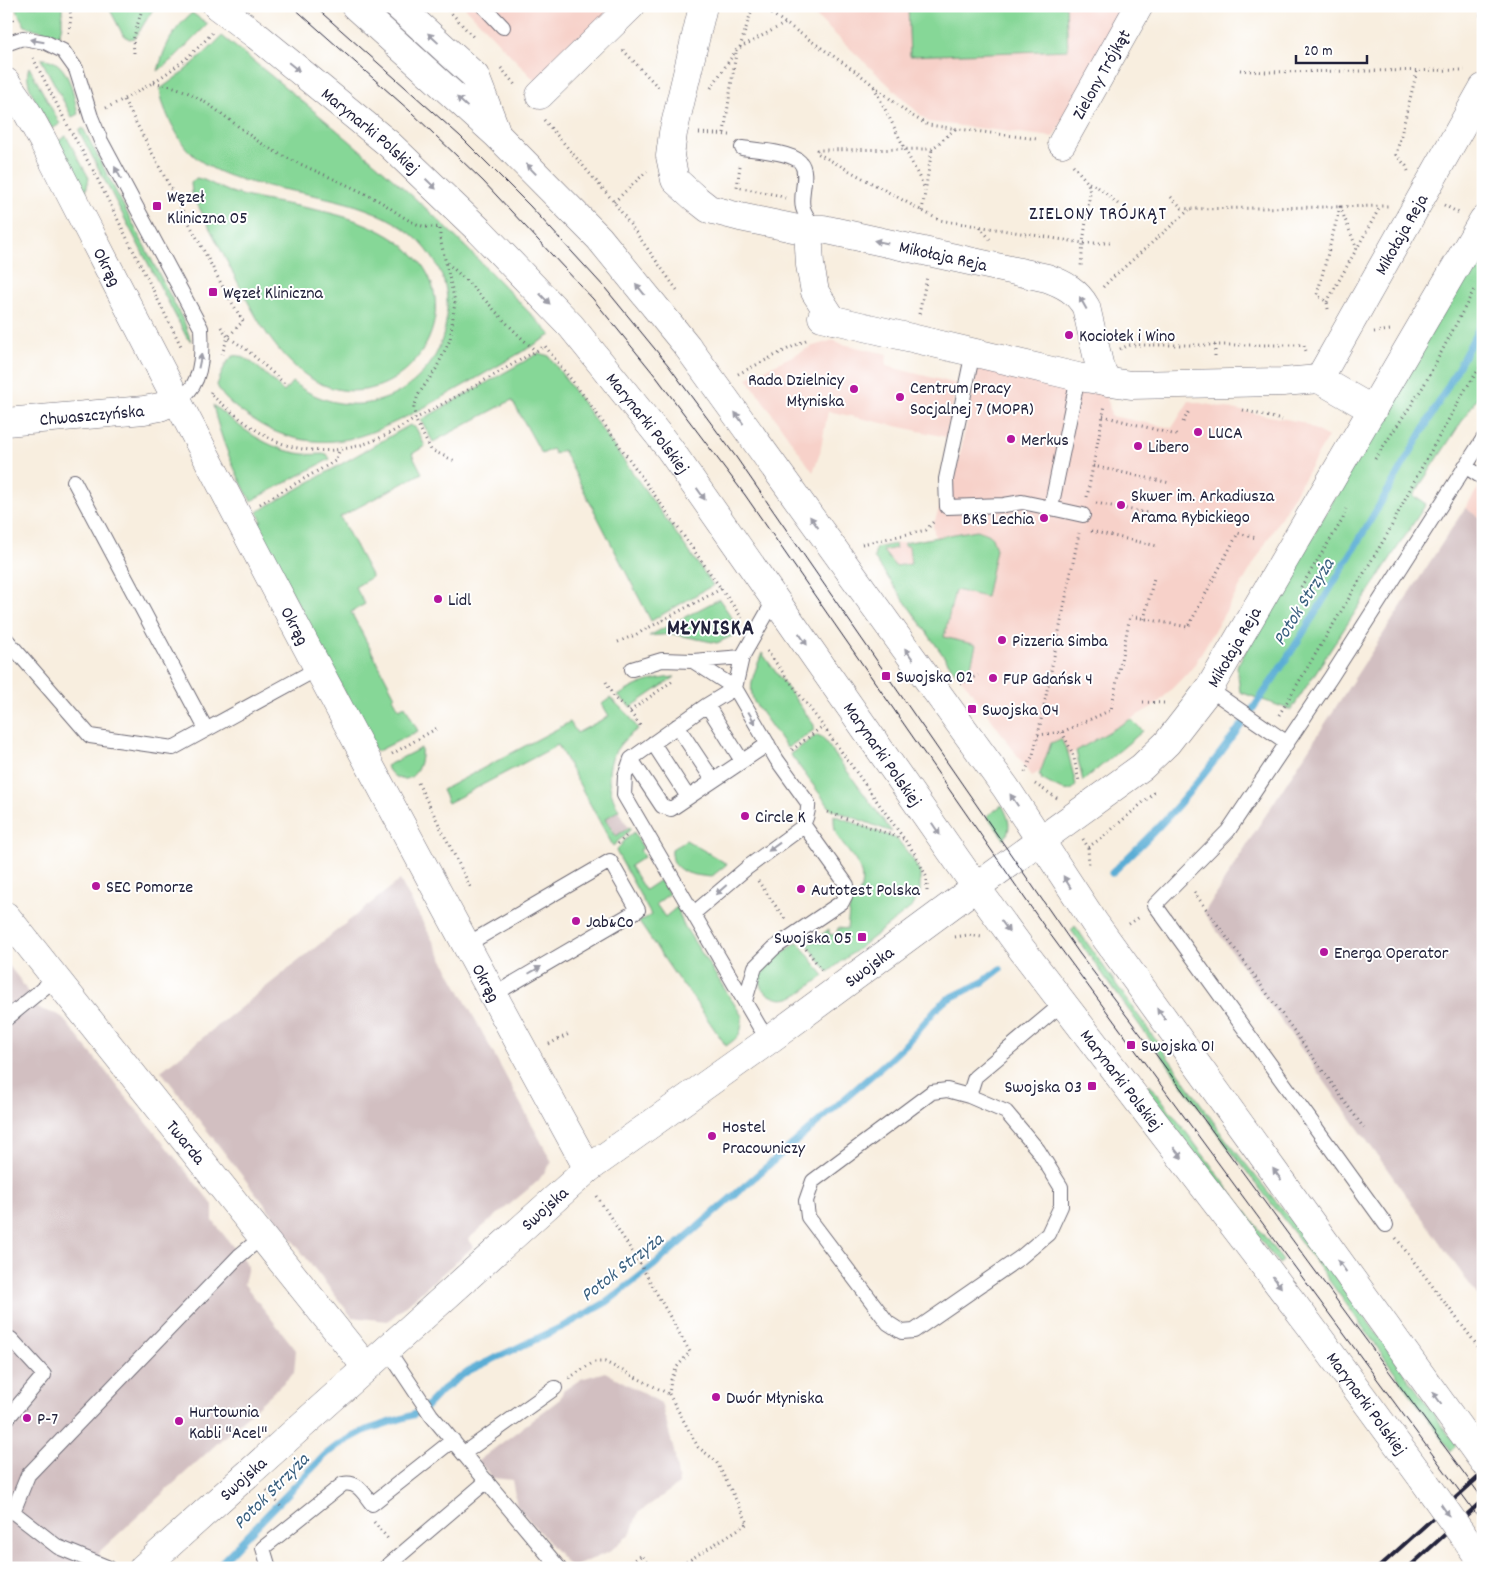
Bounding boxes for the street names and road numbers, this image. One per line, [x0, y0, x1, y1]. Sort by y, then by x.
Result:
street label: Zielony Trójkąt [1068, 25, 1138, 125]
street label: Marynarki Polskiej [315, 83, 424, 182]
street label: Mikołaja Reja [1370, 190, 1436, 280]
street label: Mikołaja Reja [896, 236, 990, 280]
street label: Okrąg [85, 244, 126, 292]
street label: Marynarki Polskiej [599, 369, 694, 480]
street label: Chwaszczyńska [39, 400, 146, 434]
street label: Okrąg [273, 603, 314, 650]
street label: Mikołaja Reja [1202, 603, 1269, 693]
street label: Marynarki Polskiej [836, 698, 926, 813]
street label: Swojska [840, 941, 901, 995]
street label: Okrąg [464, 960, 505, 1007]
street label: Marynarki Polskiej [1073, 1025, 1167, 1138]
street label: Twarda [159, 1116, 210, 1172]
street label: Swojska [517, 1182, 575, 1238]
street label: Marynarki Polskiej [1319, 1348, 1412, 1462]
street label: Swojska [215, 1452, 274, 1508]

